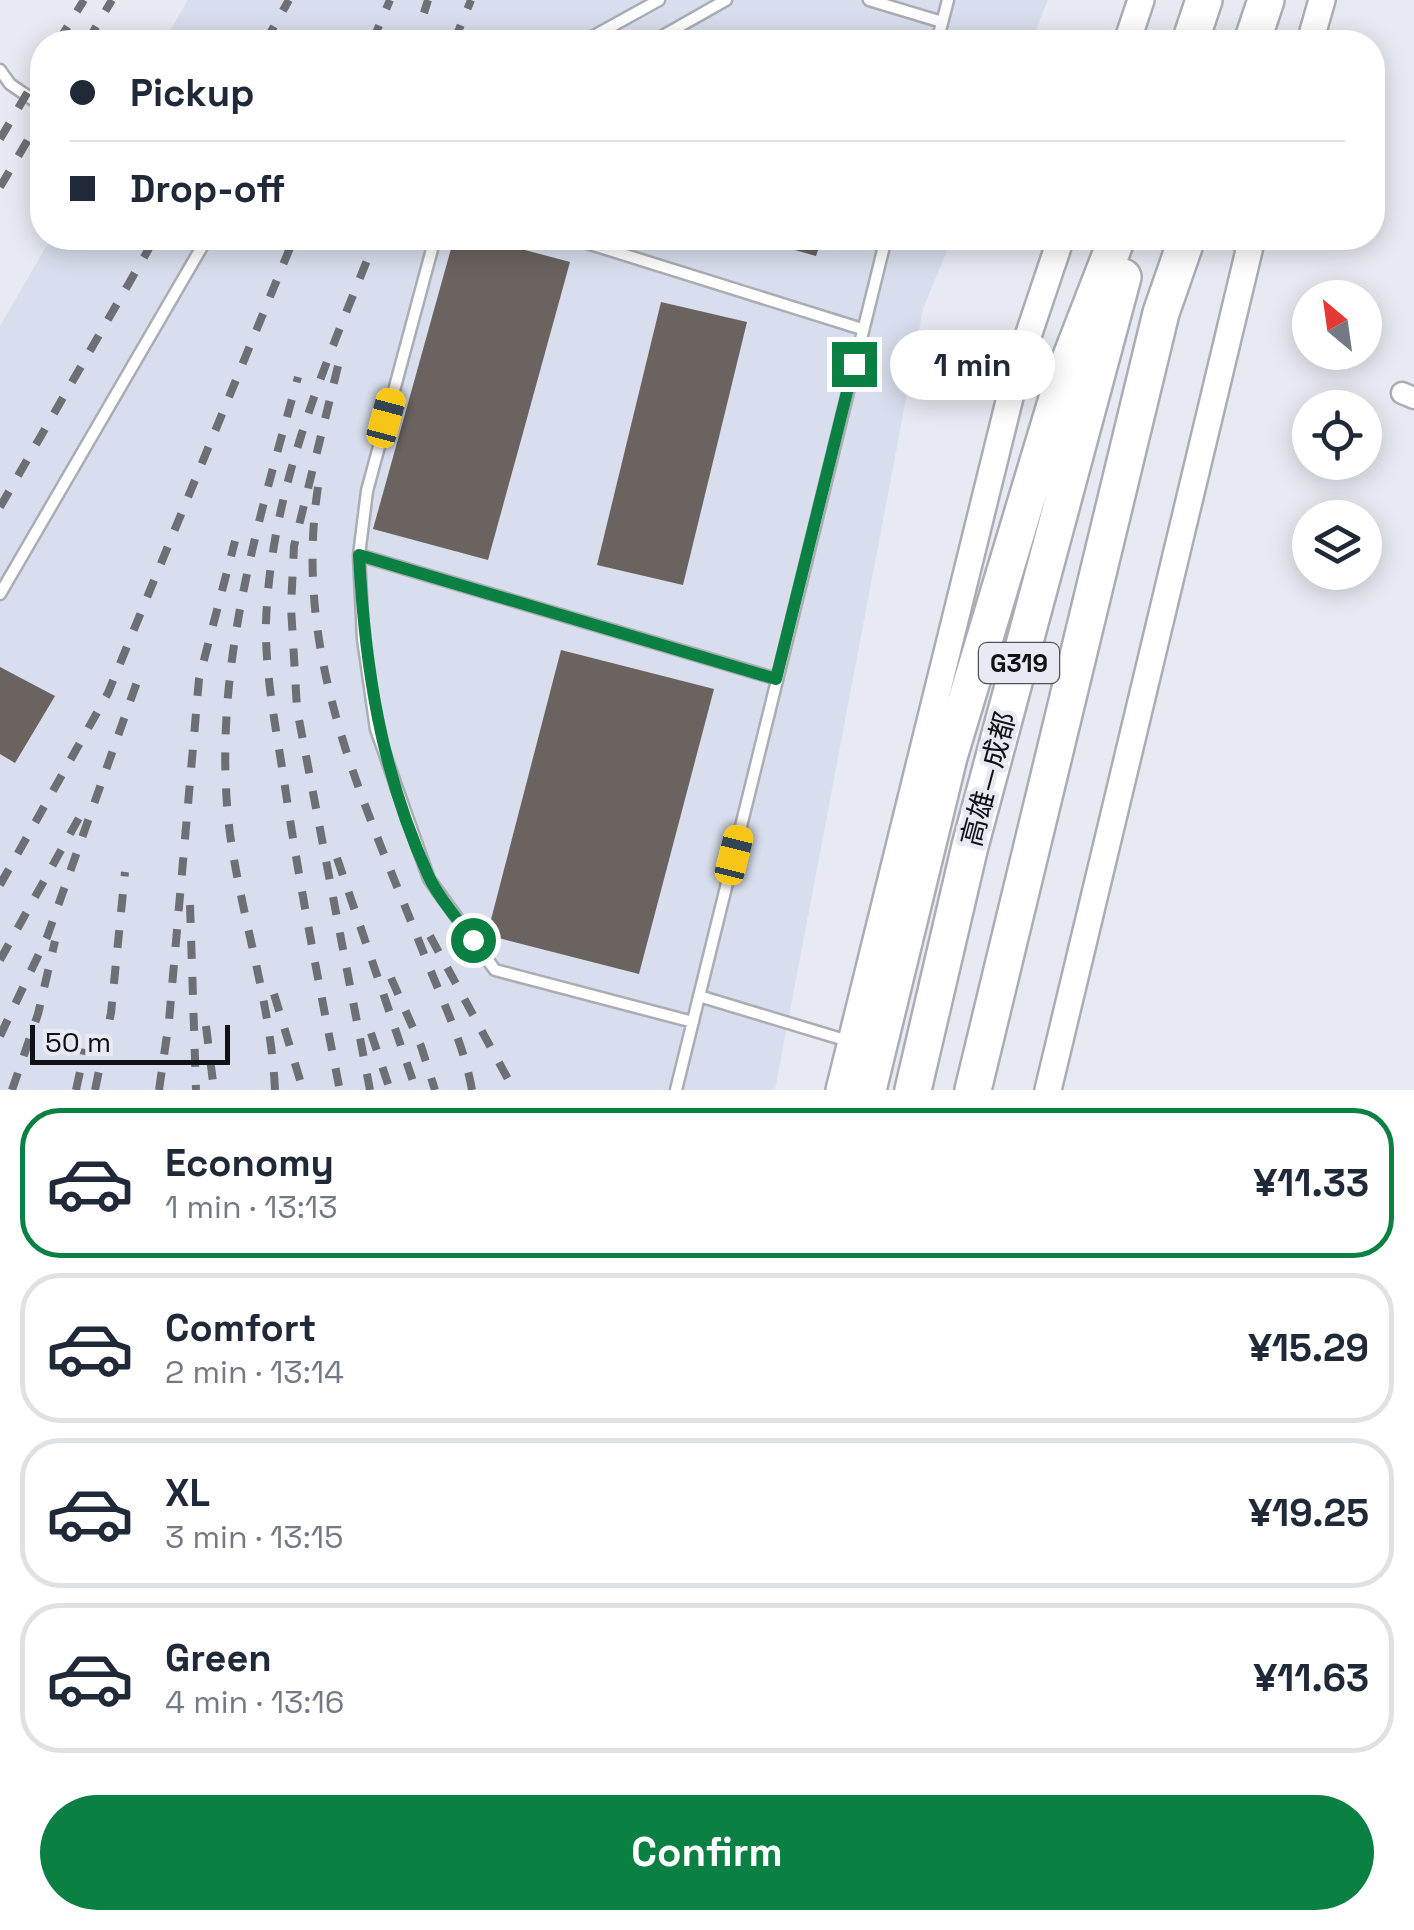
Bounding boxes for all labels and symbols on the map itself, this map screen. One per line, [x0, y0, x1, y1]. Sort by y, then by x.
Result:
north arrow [1292, 280, 1382, 370]
callout: 1 min [889, 329, 1054, 399]
route end [832, 342, 877, 387]
car [364, 385, 408, 451]
road number: G319 [979, 643, 1059, 683]
street label: 高雄—成都 [953, 708, 1023, 850]
car [712, 822, 756, 888]
route start [451, 918, 496, 963]
scale bar [30, 1020, 230, 1064]

